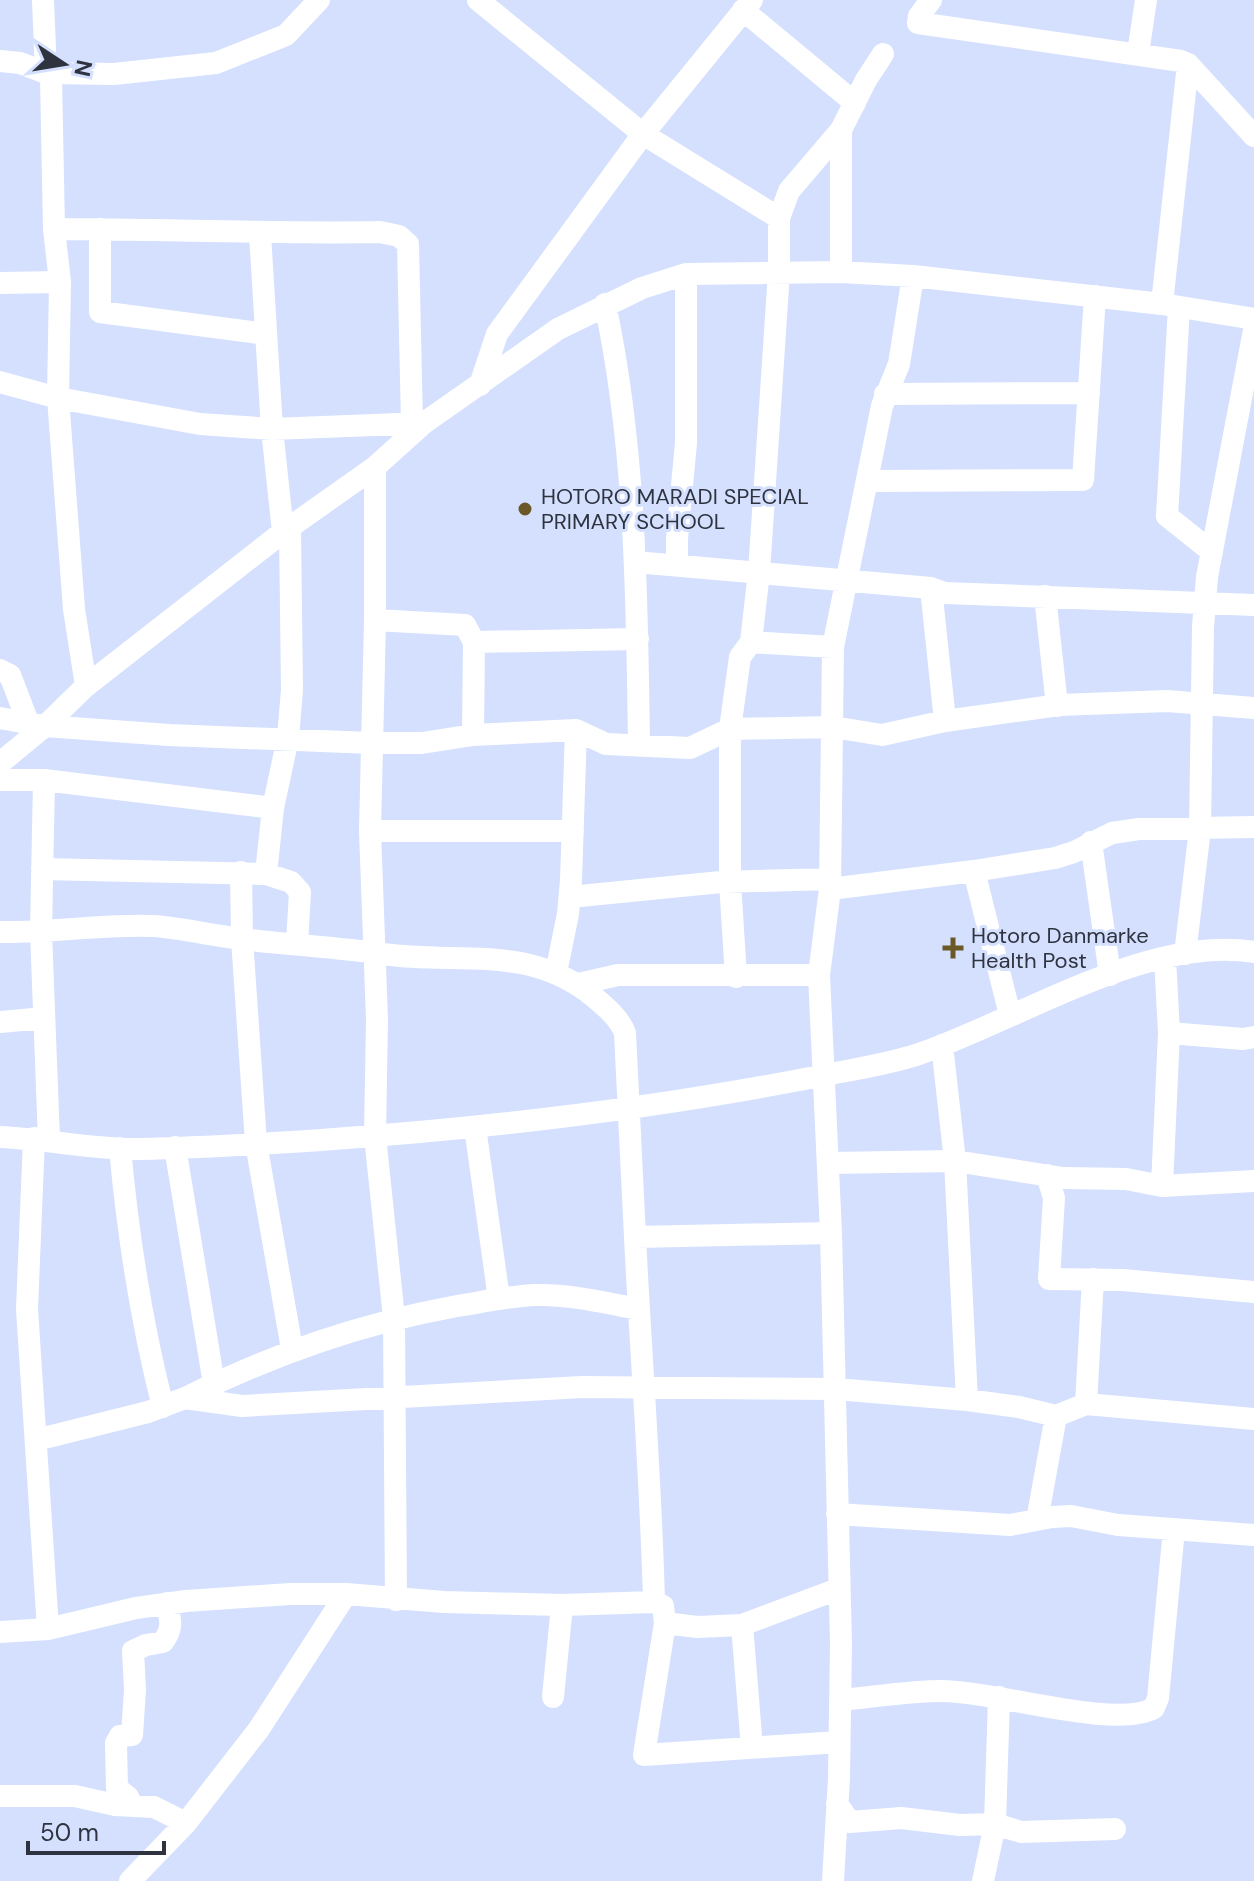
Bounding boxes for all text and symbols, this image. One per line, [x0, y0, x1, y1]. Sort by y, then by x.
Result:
north arrow [24, 24, 104, 104]
text: N [67, 57, 99, 79]
place label: HOTORO MARADI SPECIAL PRIMARY SCHOOL [541, 482, 809, 536]
marker: HOTORO MARADI SPECIAL PRIMARY SCHOOL [516, 500, 534, 518]
place label: Hotoro Danmarke Health Post [971, 921, 1149, 975]
marker: Hotoro Danmarke Health Post [942, 937, 964, 959]
scale bar [28, 1805, 164, 1855]
text: 50 m [40, 1817, 99, 1848]

